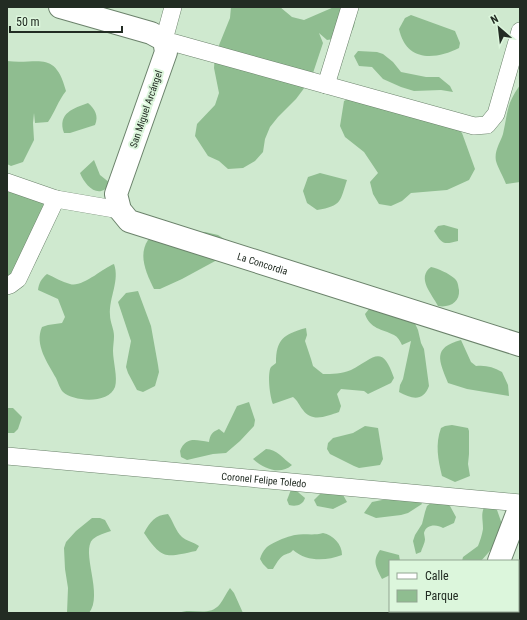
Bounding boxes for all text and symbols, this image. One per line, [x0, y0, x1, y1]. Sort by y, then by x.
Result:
scale bar [10, 8, 122, 34]
north arrow [479, 8, 519, 48]
text: N [489, 12, 501, 27]
text: 50 m [16, 15, 40, 29]
street label: San Miguel Arcángel [128, 69, 164, 149]
street label: La Concordia [236, 250, 289, 277]
street label: Coronel Felipe Toledo [221, 470, 307, 489]
legend [389, 560, 519, 612]
text: Calle [425, 569, 449, 583]
text: Parque [425, 589, 459, 603]

